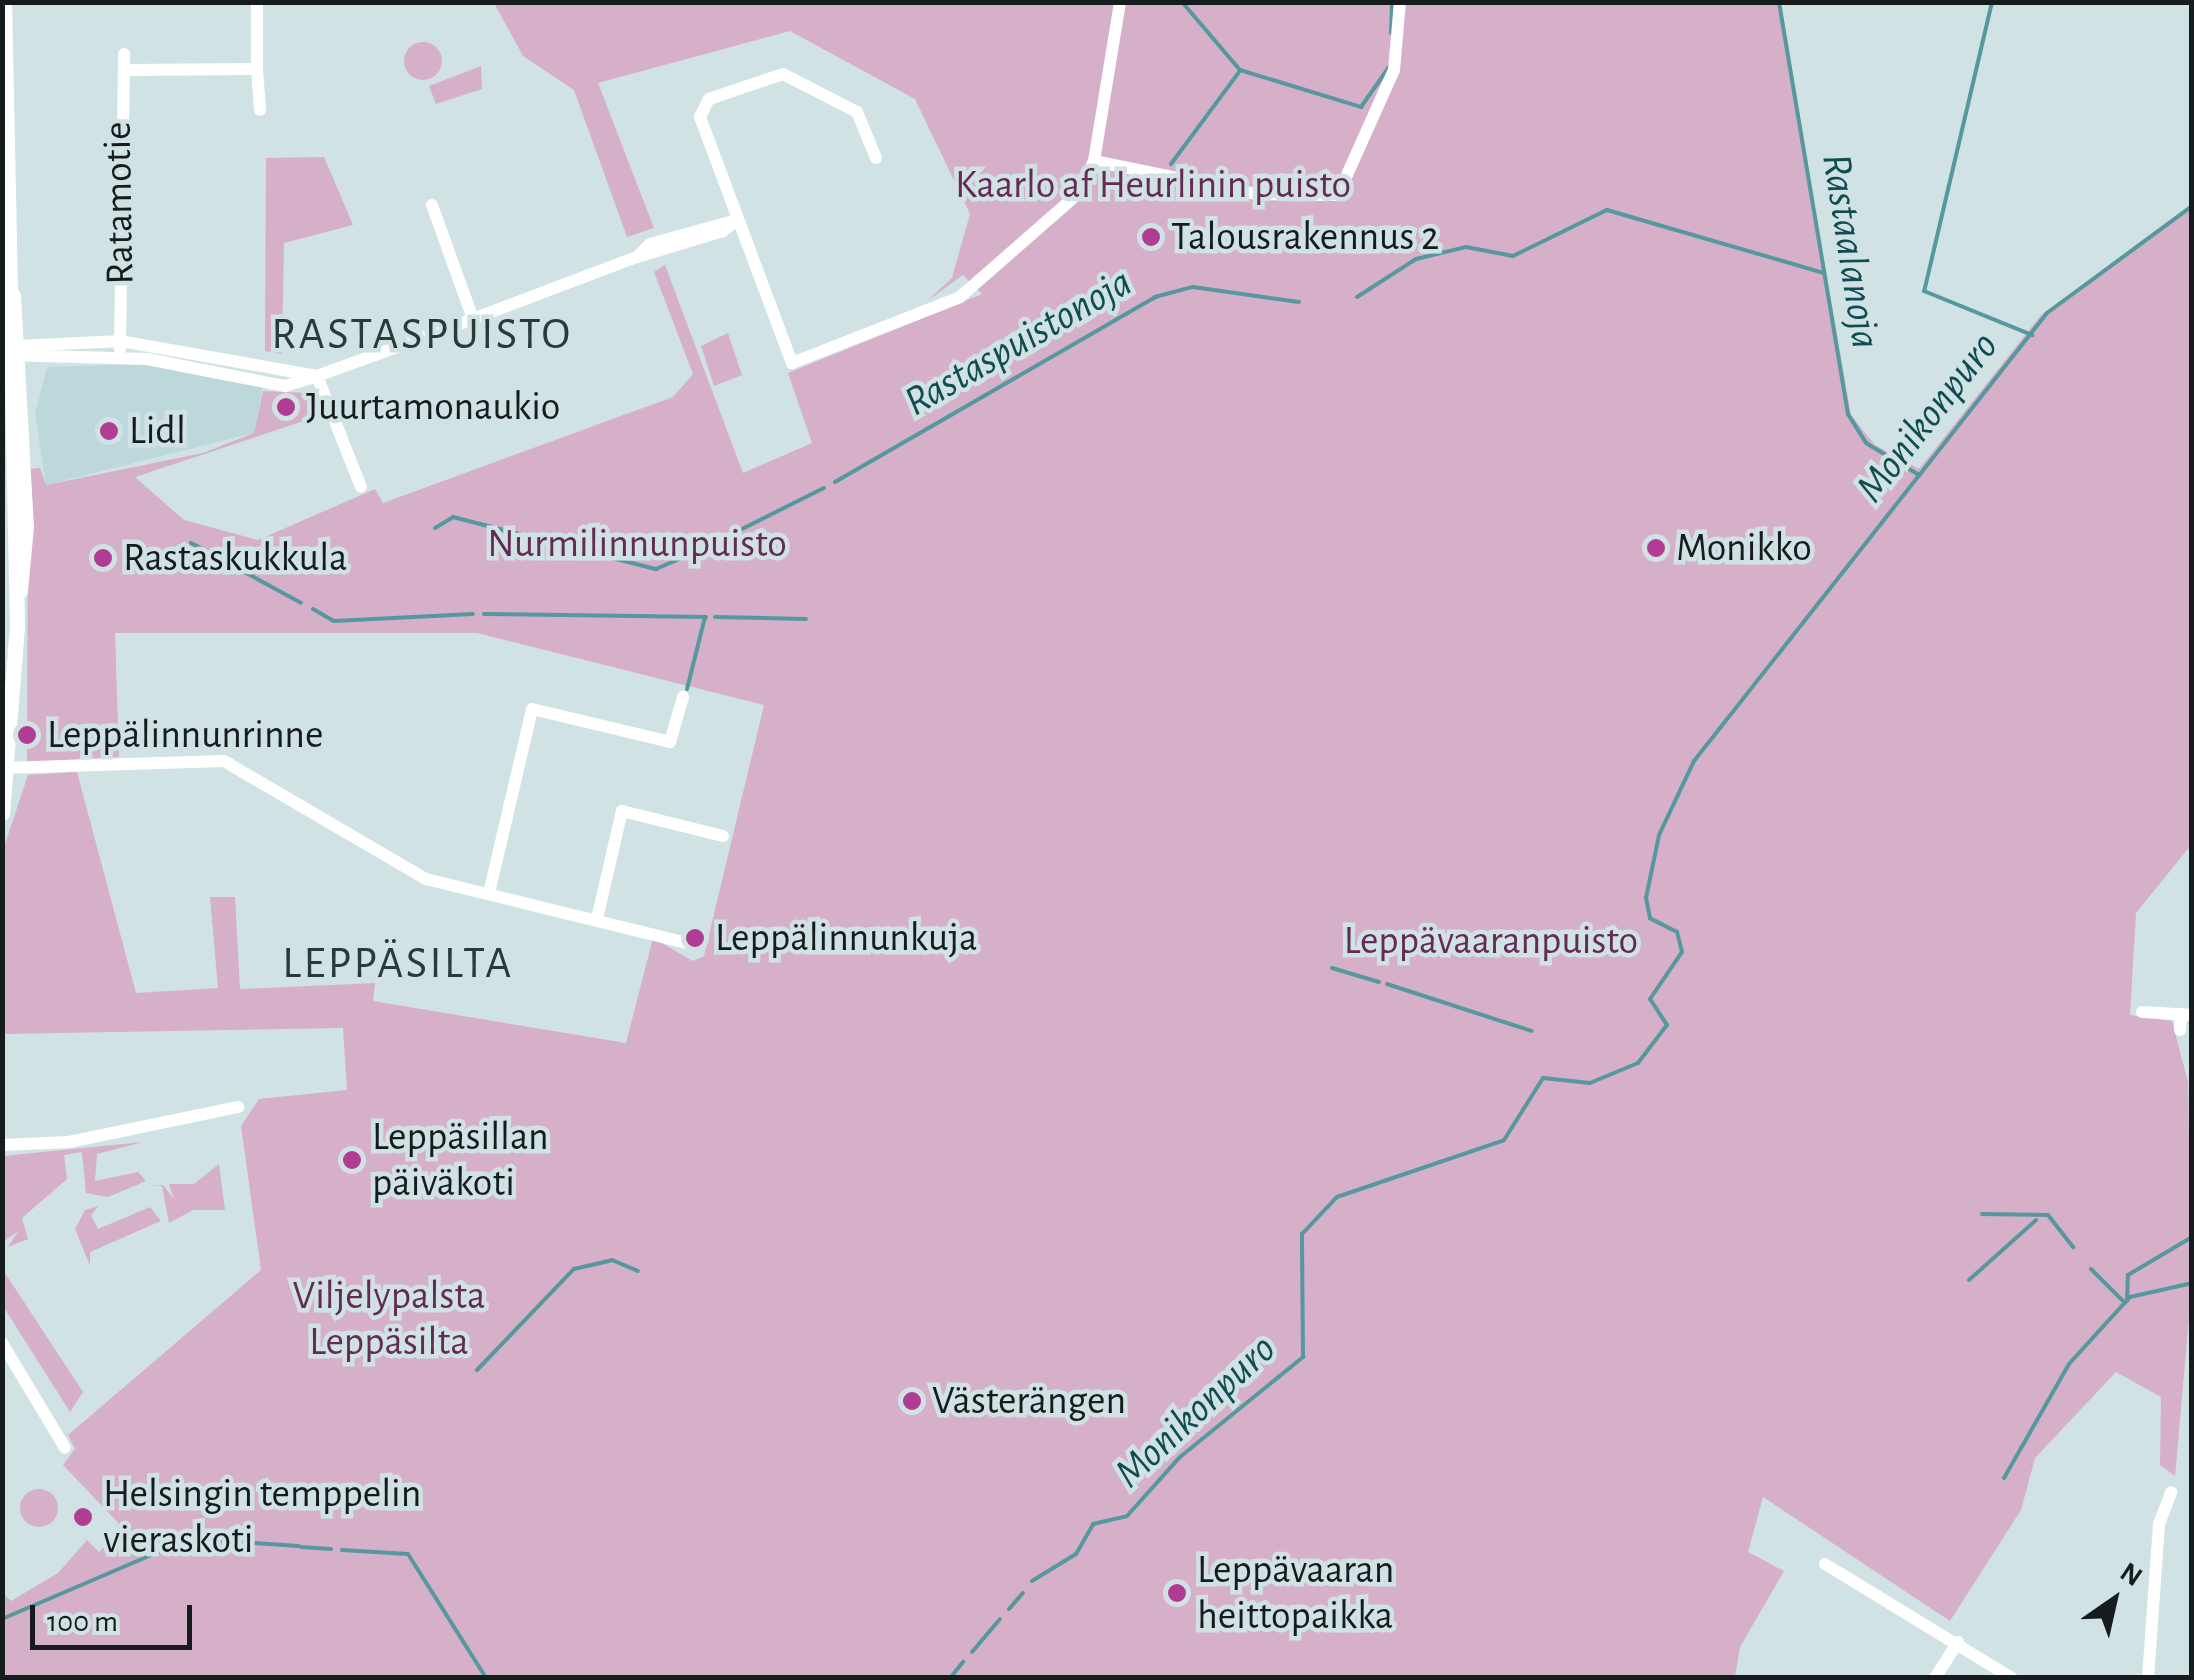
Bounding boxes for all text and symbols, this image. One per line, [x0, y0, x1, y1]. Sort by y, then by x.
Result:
street label: Ratamotie [94, 121, 144, 285]
water label: Rastaalanoja [1811, 150, 1891, 352]
park label: Kaarlo af Heurlinin puisto [955, 161, 1351, 209]
place label: Talousrakennus 2 [1171, 213, 1439, 261]
marker: Talousrakennus 2 [1140, 226, 1162, 248]
water label: Rastaspuistonoja [895, 257, 1141, 427]
district label: RASTASPUISTO [271, 308, 573, 362]
water label: Monikonpuro [1845, 322, 2009, 512]
place label: Juurtamonaukio [306, 383, 560, 431]
marker: Juurtamonaukio [275, 396, 297, 418]
place label: Lidl [129, 407, 186, 455]
marker: Lidl [98, 420, 120, 442]
park label: Nurmilinnunpuisto [487, 520, 787, 568]
place label: Monikko [1676, 524, 1812, 572]
place label: Rastaskukkula [123, 534, 348, 582]
marker: Monikko [1645, 537, 1667, 559]
marker: Rastaskukkula [92, 547, 114, 569]
place label: Leppälinnunrinne [47, 711, 323, 759]
marker: Leppälinnunrinne [16, 724, 38, 746]
place label: Leppälinnunkuja [715, 914, 978, 962]
park label: Leppävaaranpuisto [1344, 917, 1638, 965]
marker: Leppälinnunkuja [684, 927, 706, 949]
district label: LEPPÄSILTA [282, 937, 514, 991]
place label: Leppäsillan päiväkoti [372, 1113, 549, 1207]
marker: Leppäsillan päiväkoti [341, 1149, 363, 1171]
park label: Viljelypalsta Leppäsilta [293, 1272, 485, 1366]
water label: Monikonpuro [1104, 1324, 1286, 1498]
place label: Västerängen [932, 1377, 1126, 1425]
marker: Västerängen [901, 1390, 923, 1412]
place label: Helsingin temppelin vieraskoti [103, 1470, 421, 1564]
marker: Helsingin temppelin vieraskoti [72, 1506, 94, 1528]
place label: Leppävaaran heittopaikka [1197, 1546, 1394, 1640]
north arrow [2064, 1550, 2164, 1650]
text: N [2115, 1558, 2147, 1592]
marker: Leppävaaran heittopaikka [1166, 1582, 1188, 1604]
scale bar [35, 1585, 198, 1647]
text: 100 m [47, 1607, 118, 1637]

